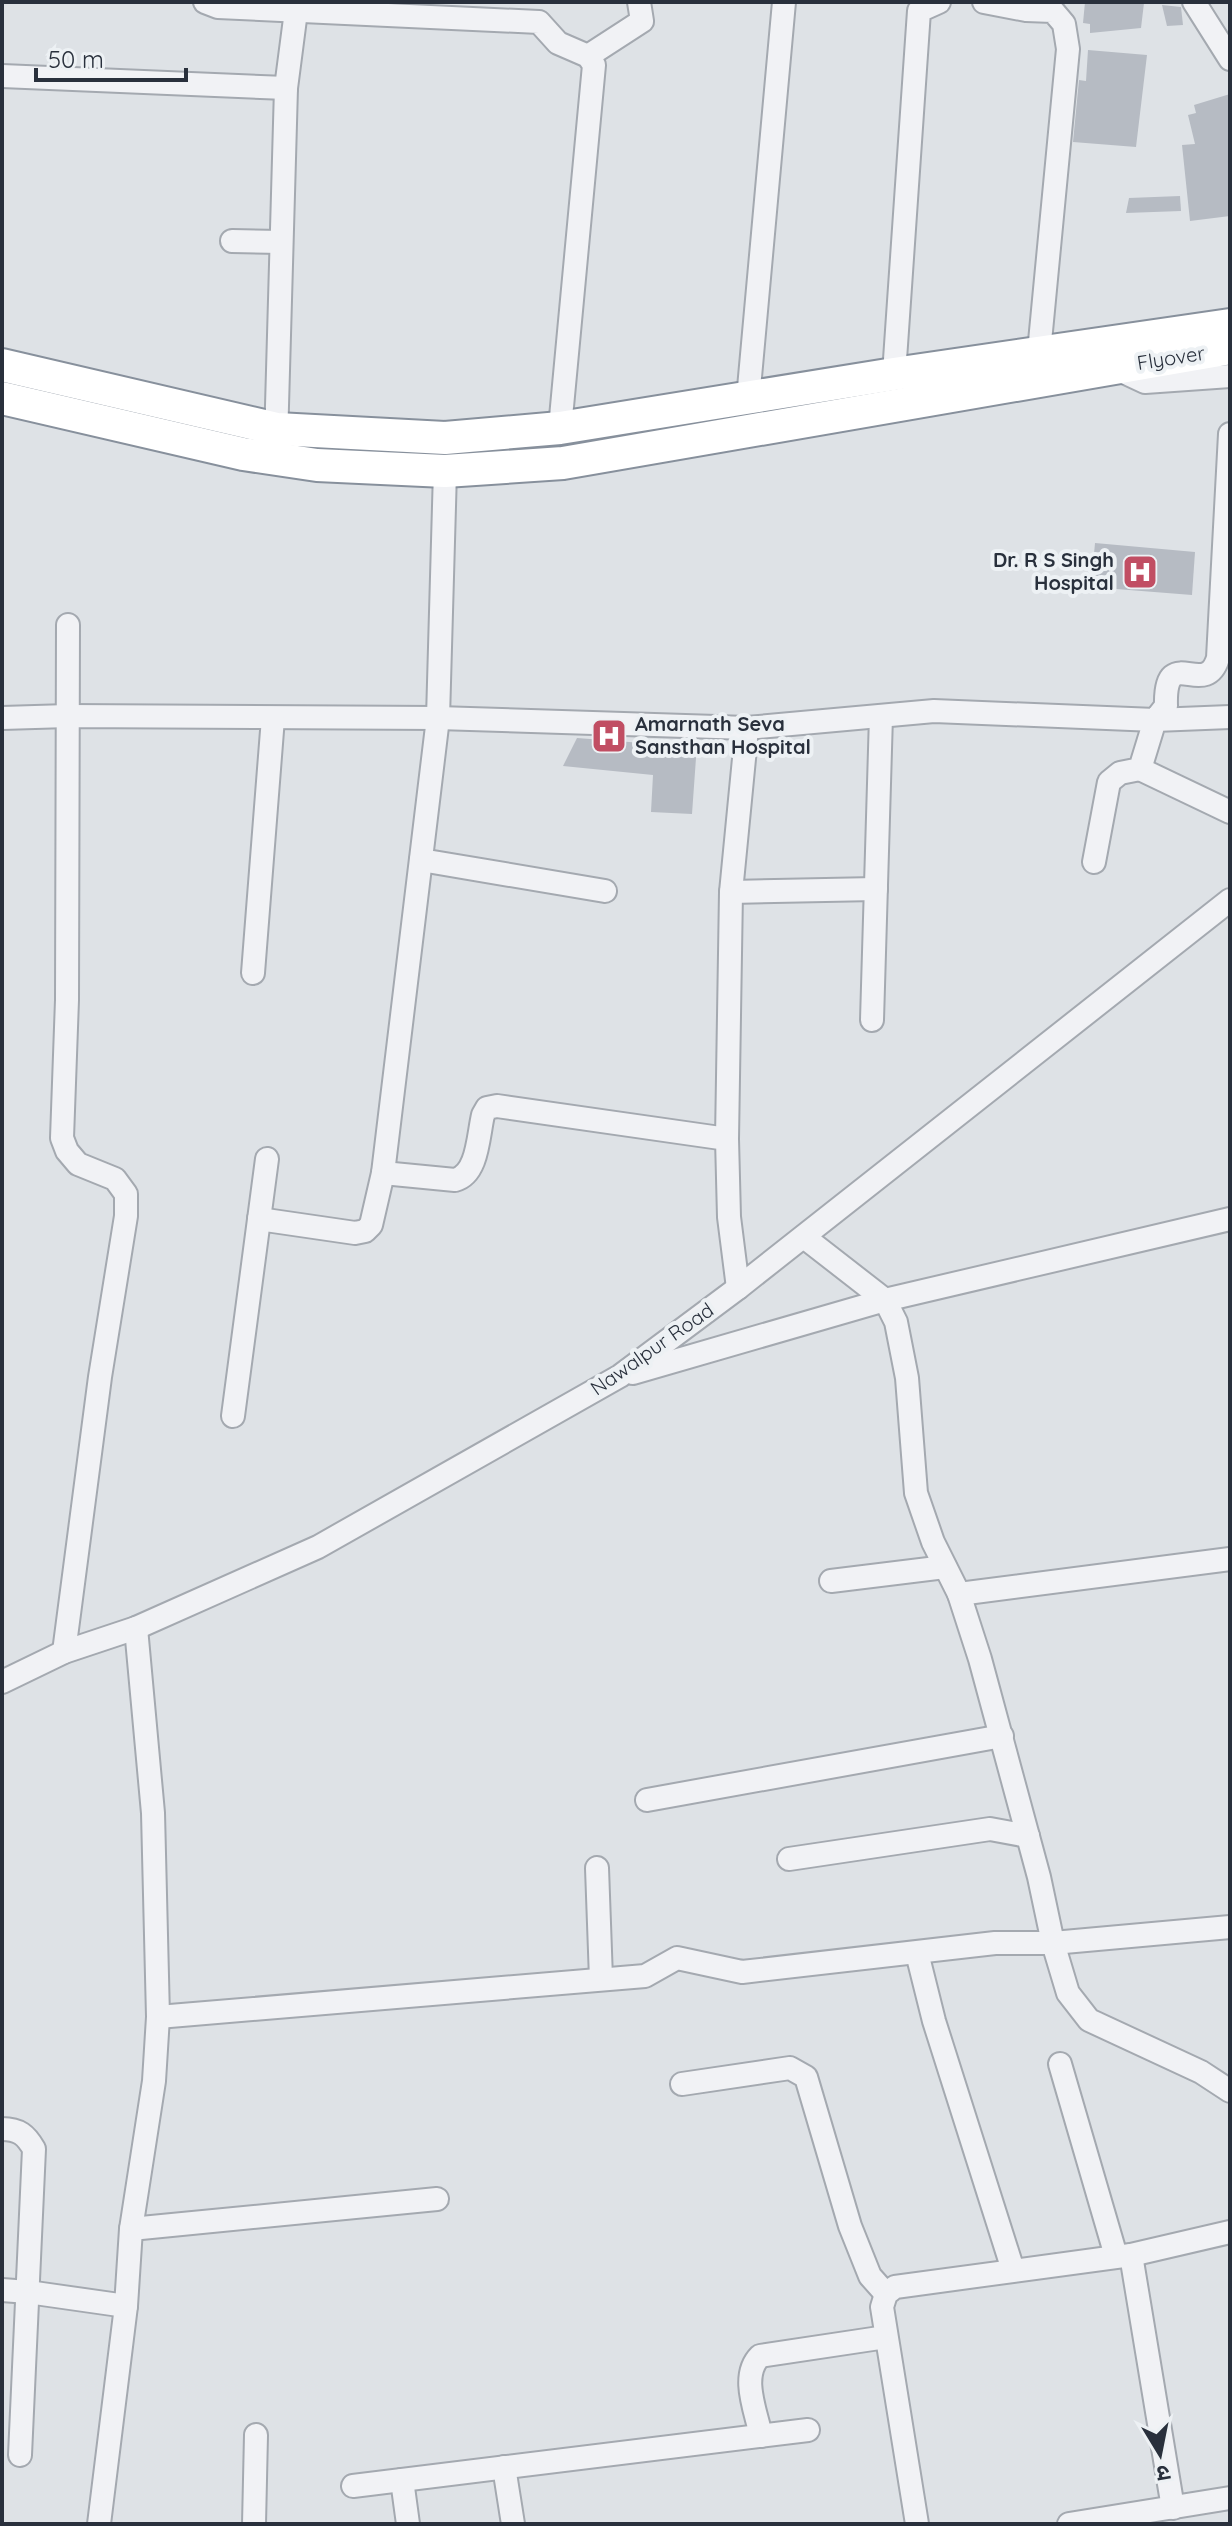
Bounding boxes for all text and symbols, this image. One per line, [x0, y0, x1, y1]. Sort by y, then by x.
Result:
scale bar [36, 32, 186, 82]
text: 50 m [48, 44, 104, 74]
street label: Flyover [1135, 340, 1207, 375]
place label: Dr. R S Singh Hospital [993, 547, 1114, 595]
hospital icon: Dr. R S Singh Hospital [1121, 553, 1159, 591]
place label: Amarnath Seva Sansthan Hospital [635, 711, 811, 759]
hospital icon: Amarnath Seva Sansthan Hospital [590, 717, 628, 755]
street label: Nawalpur Road [585, 1297, 718, 1400]
north arrow [1120, 2414, 1200, 2494]
text: उ [1154, 2459, 1172, 2489]

